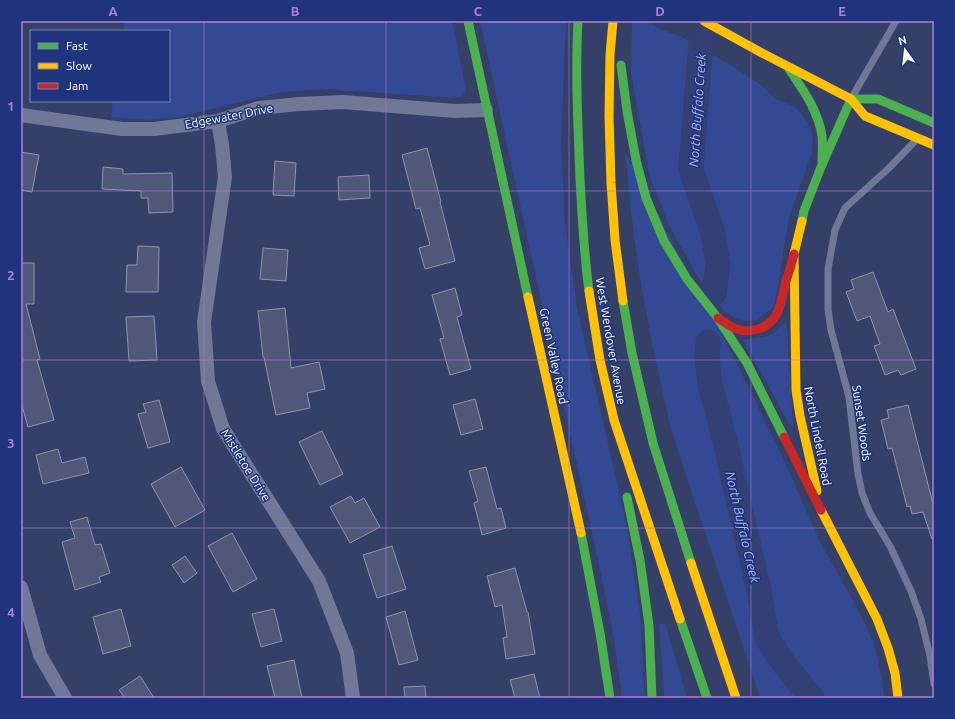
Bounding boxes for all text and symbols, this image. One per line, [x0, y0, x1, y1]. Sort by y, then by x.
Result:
text: A [108, 4, 118, 18]
text: B [291, 4, 300, 18]
text: C [474, 4, 483, 18]
text: D [655, 4, 665, 18]
text: E [838, 4, 846, 18]
legend [30, 30, 170, 102]
north arrow [885, 30, 925, 70]
text: N [897, 33, 908, 47]
text: Fast [66, 39, 88, 52]
water label: North Buffalo Creek [686, 52, 709, 167]
text: Slow [66, 59, 92, 72]
text: Jam [66, 79, 88, 92]
text: 1 [7, 99, 15, 113]
street label: Edgewater Drive [184, 101, 274, 131]
text: 2 [7, 268, 15, 282]
street label: West Wendover Avenue [593, 276, 629, 406]
street label: Green Valley Road [537, 307, 571, 405]
street label: Sunset Woods [850, 384, 874, 462]
street label: North Lindell Road [802, 385, 834, 487]
street label: Mistletoe Drive [219, 427, 273, 503]
text: 3 [7, 436, 15, 450]
water label: North Buffalo Creek [722, 470, 763, 585]
text: 4 [7, 605, 15, 619]

